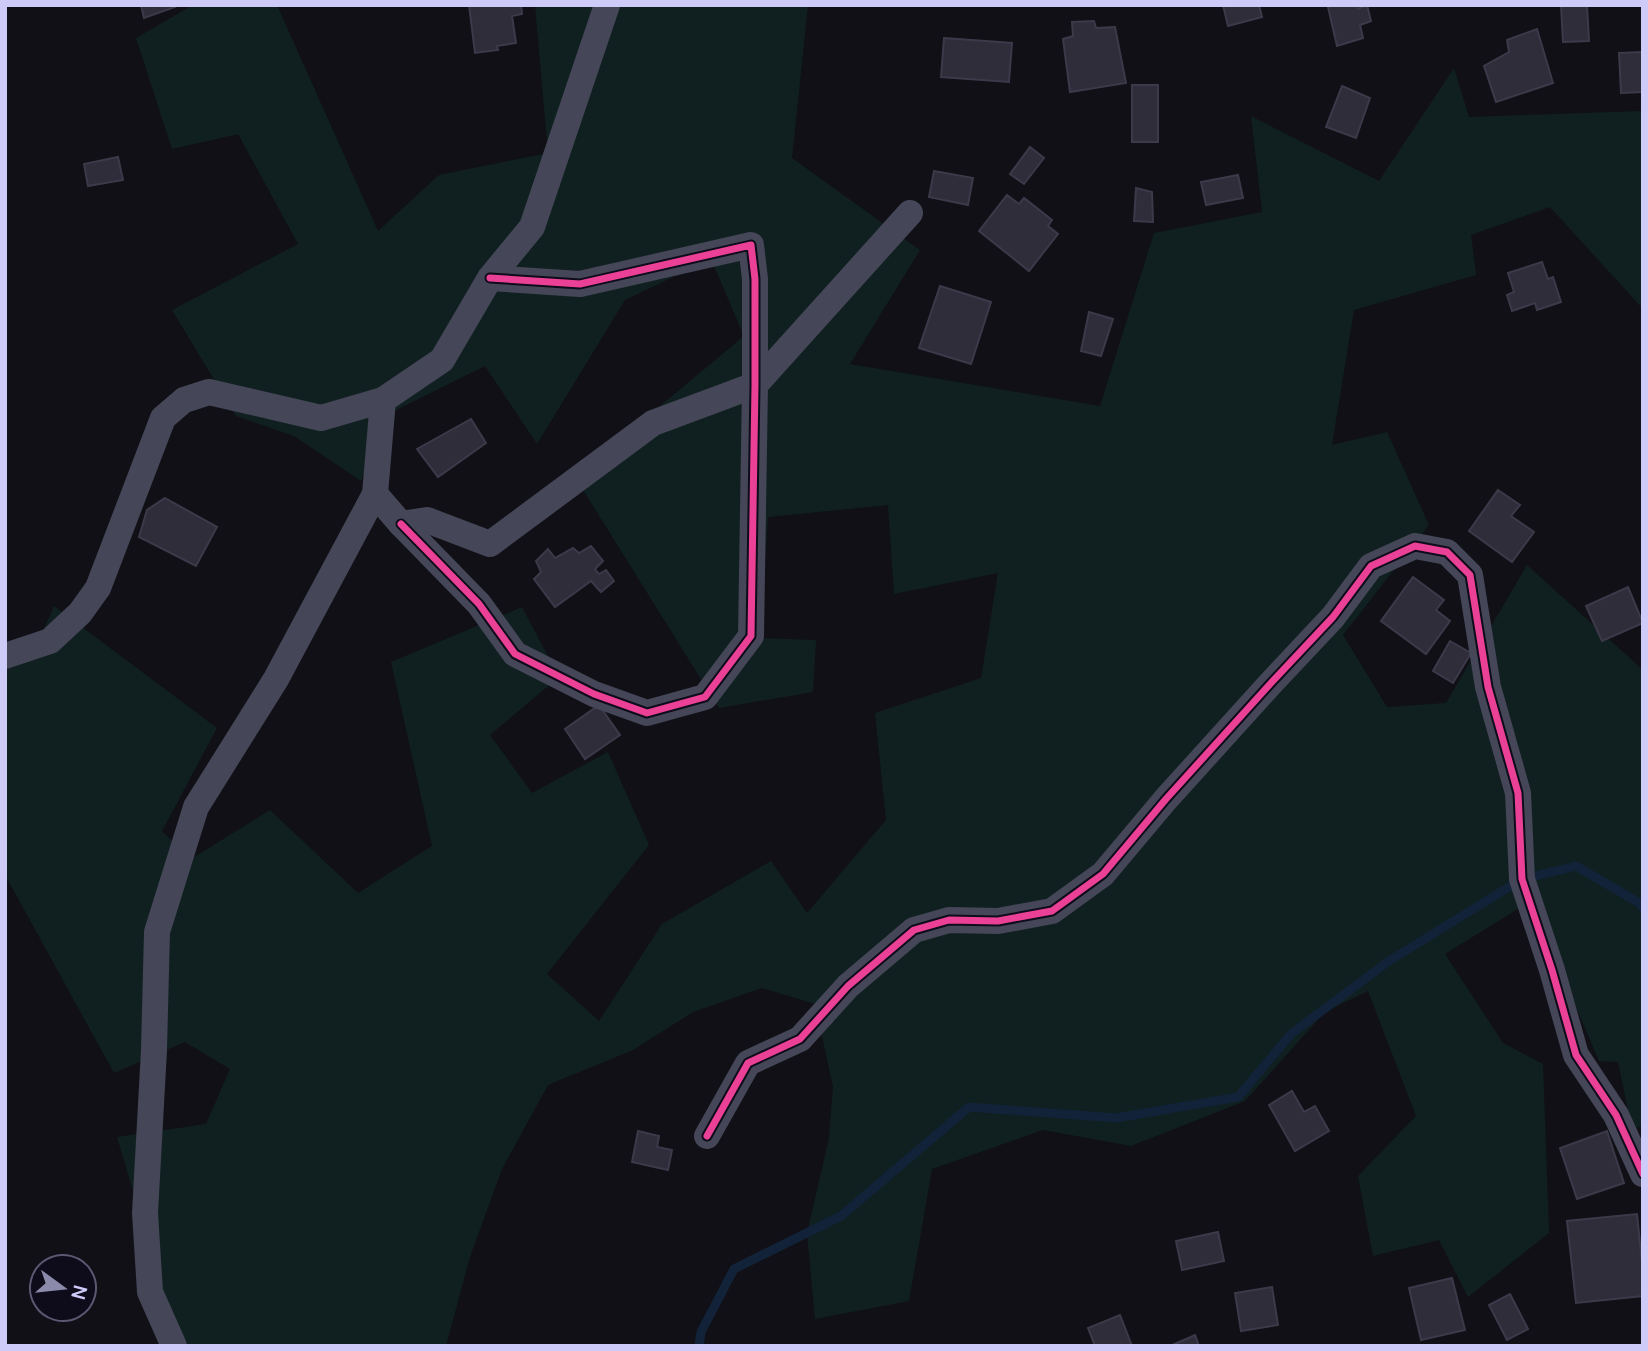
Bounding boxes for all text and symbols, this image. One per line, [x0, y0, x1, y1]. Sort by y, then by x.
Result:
north arrow [28, 1253, 98, 1323]
text: N [65, 1282, 94, 1302]

